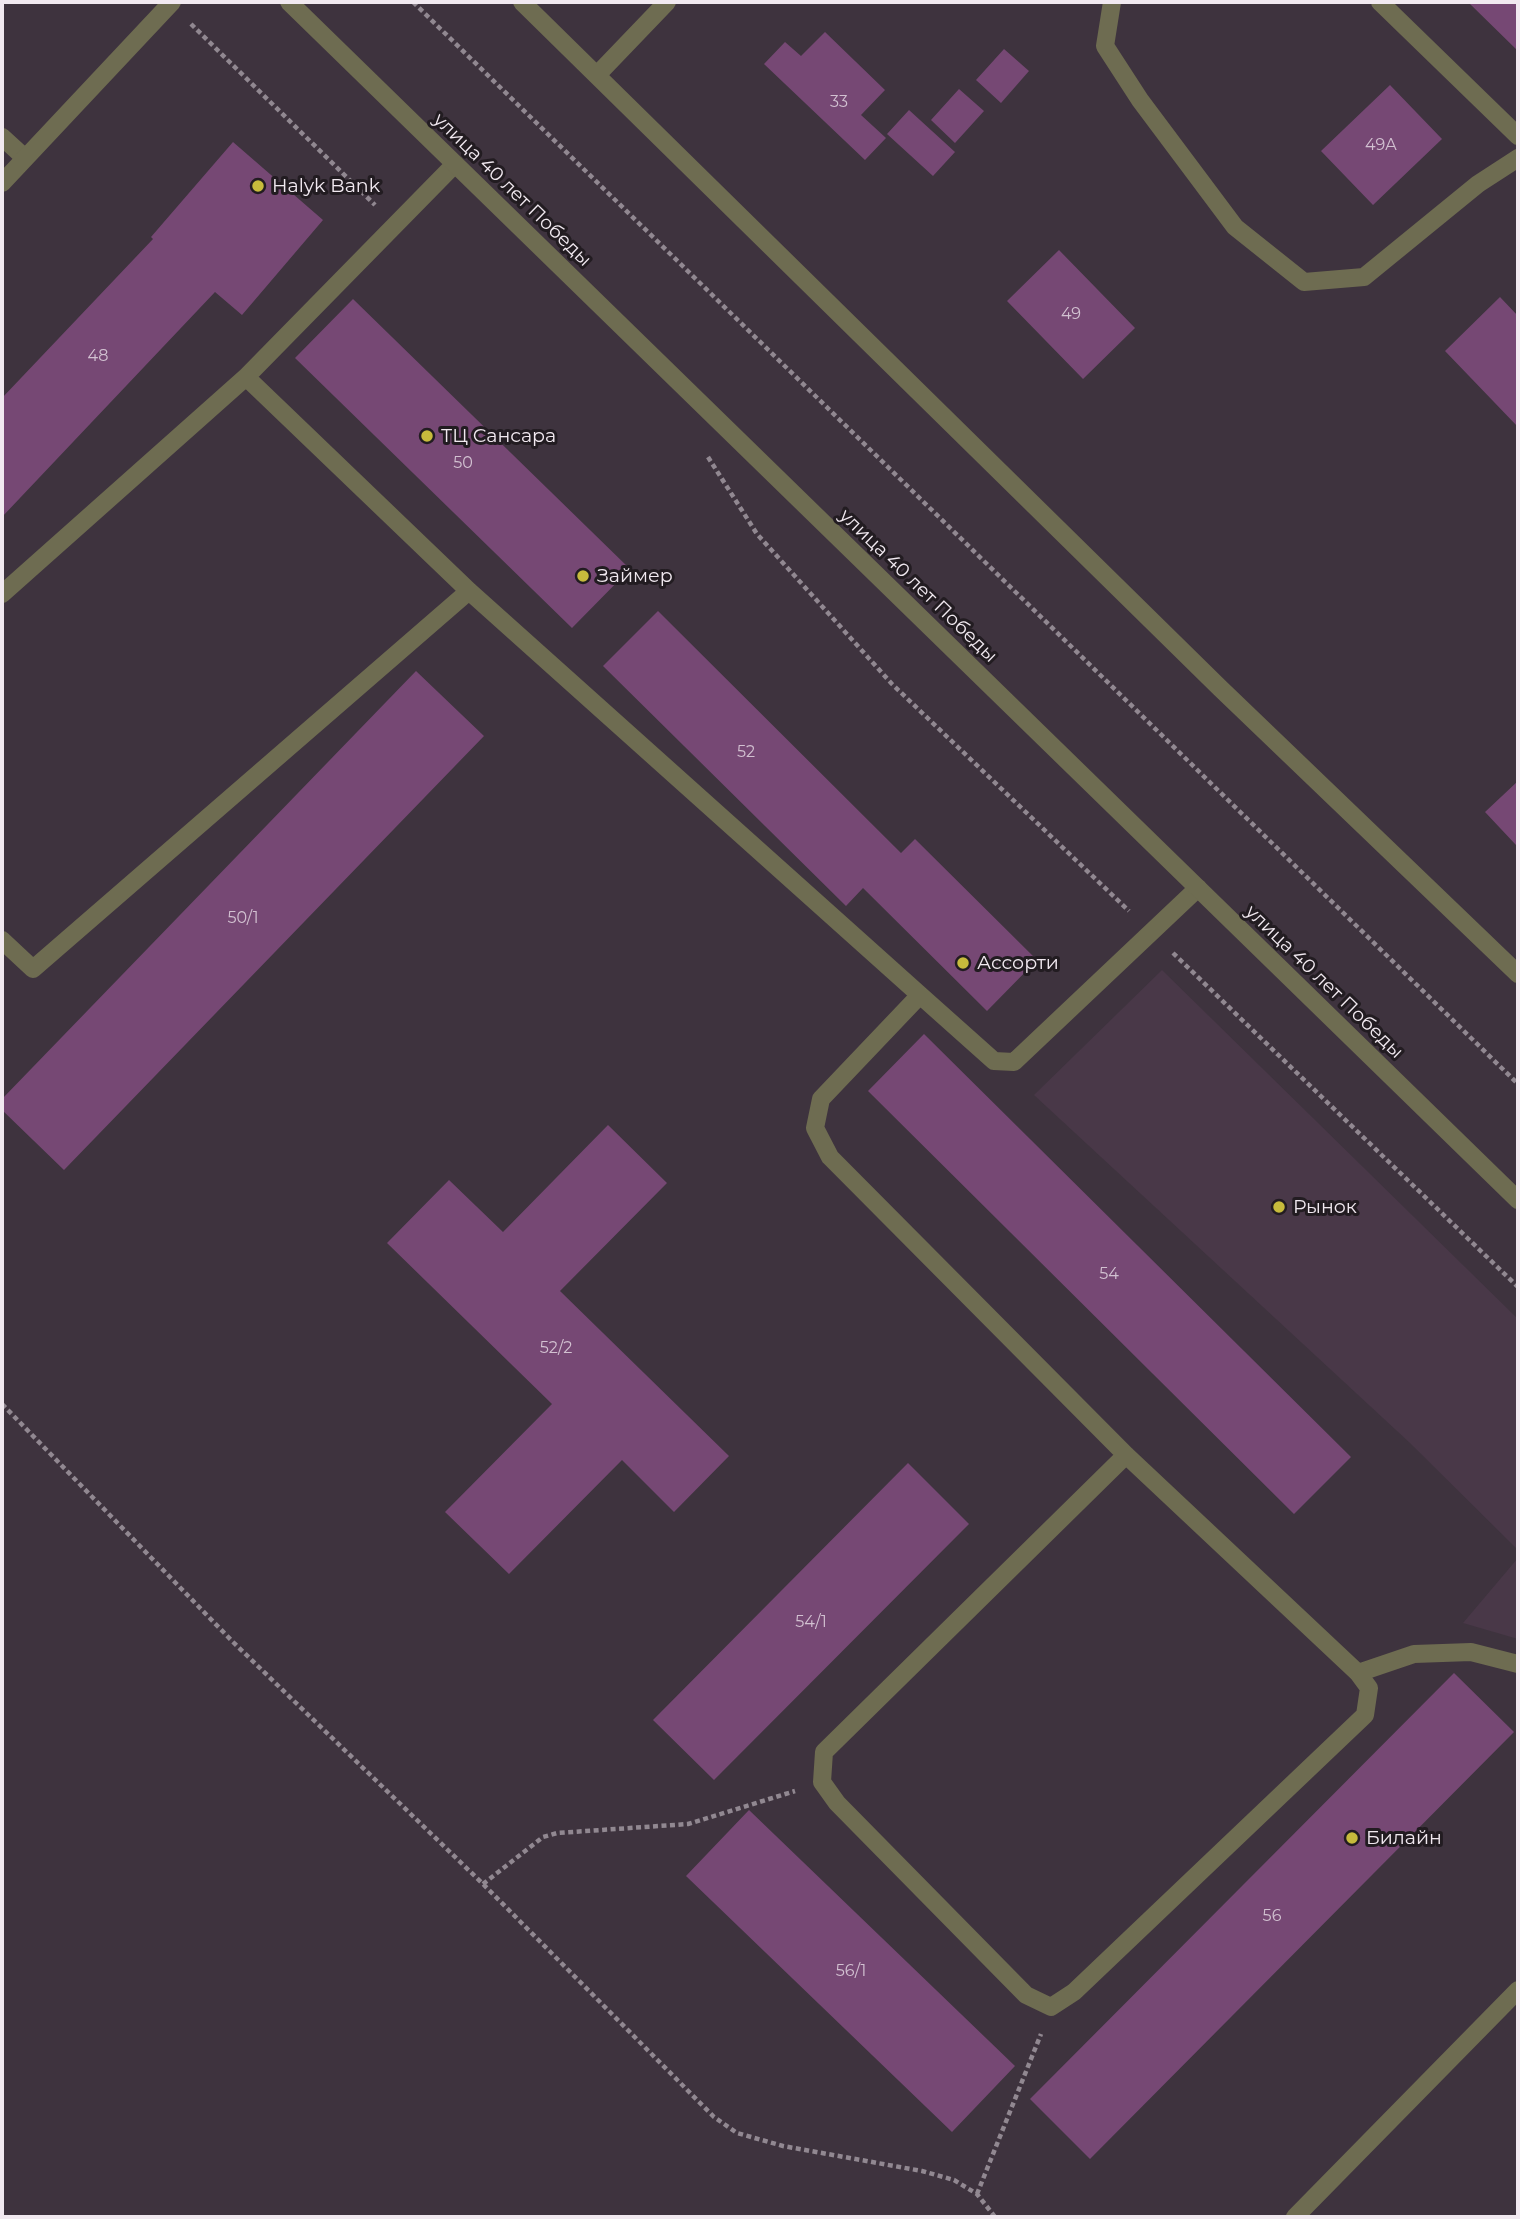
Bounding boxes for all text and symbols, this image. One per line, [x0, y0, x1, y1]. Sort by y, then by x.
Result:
house number: 33 [830, 92, 848, 112]
street label: улица 40 лет Победы [428, 109, 596, 271]
house number: 49А [1365, 135, 1397, 155]
place label: Halyk Bank [272, 175, 380, 197]
marker: Halyk Bank [250, 178, 266, 194]
house number: 49 [1061, 304, 1081, 324]
house number: 48 [88, 346, 108, 366]
place label: ТЦ Сансара [441, 425, 556, 447]
marker: ТЦ Сансара [419, 428, 435, 444]
house number: 50 [453, 453, 473, 473]
street label: улица 40 лет Победы [834, 505, 1002, 667]
place label: Займер [597, 565, 673, 587]
marker: Займер [575, 568, 591, 584]
house number: 52 [737, 742, 755, 762]
street label: улица 40 лет Победы [1240, 901, 1408, 1063]
house number: 50/1 [228, 908, 258, 928]
place label: Ассорти [977, 952, 1059, 974]
marker: Ассорти [955, 955, 971, 971]
place label: Рынок [1293, 1196, 1357, 1218]
marker: Рынок [1271, 1199, 1287, 1215]
house number: 54 [1099, 1264, 1119, 1284]
house number: 52/2 [540, 1338, 572, 1358]
house number: 54/1 [795, 1612, 827, 1632]
place label: Билайн [1366, 1827, 1442, 1849]
marker: Билайн [1344, 1830, 1360, 1846]
house number: 56 [1263, 1906, 1281, 1926]
house number: 56/1 [836, 1961, 866, 1981]

